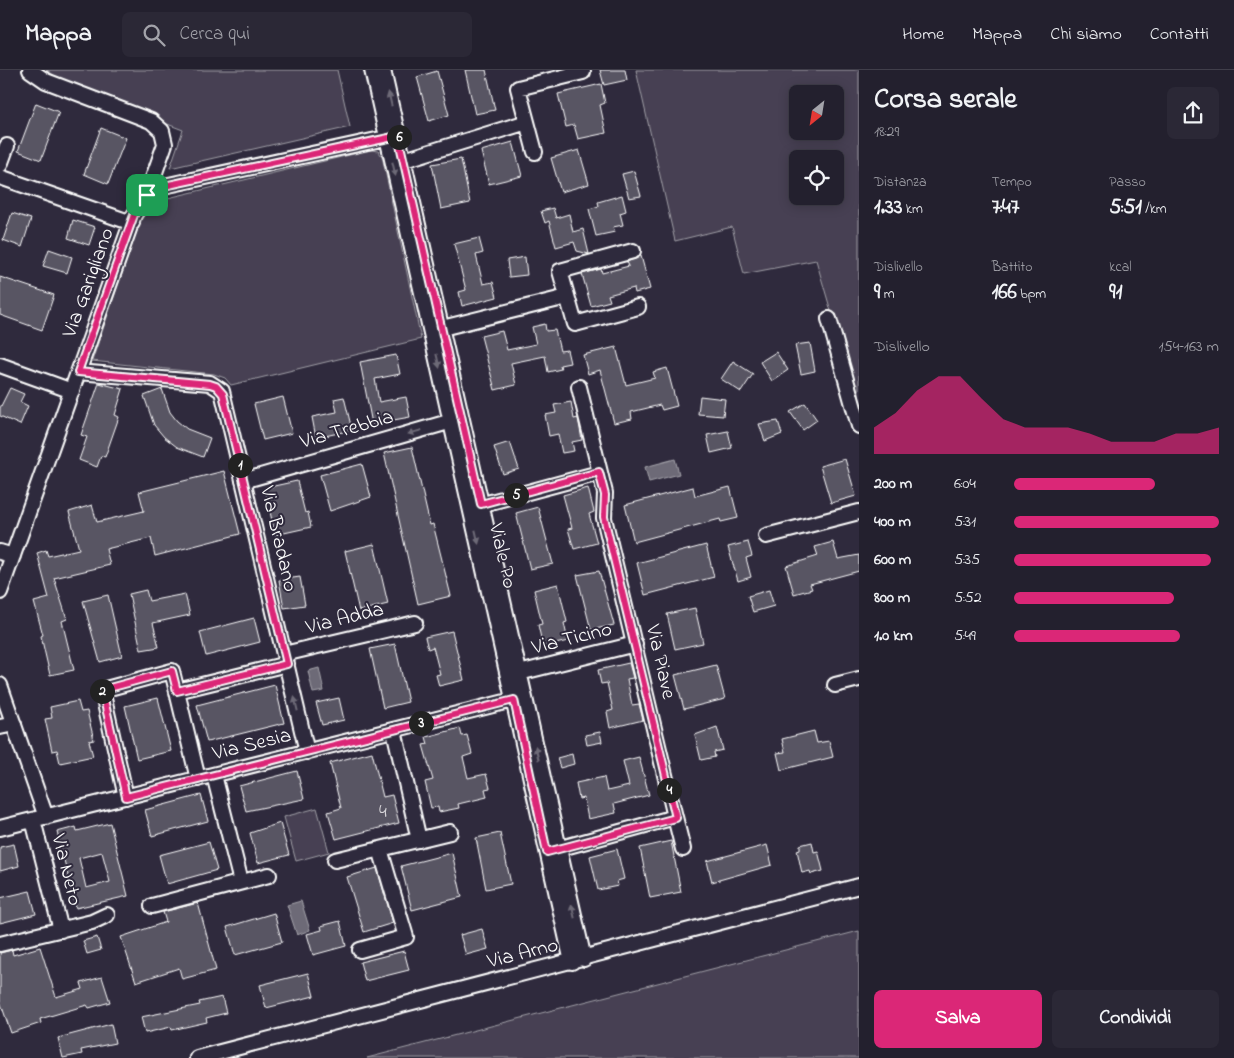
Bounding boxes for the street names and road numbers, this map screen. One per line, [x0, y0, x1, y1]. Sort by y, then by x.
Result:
street label: Via Garigliano [55, 224, 125, 344]
street label: Via Trebbia [296, 402, 397, 458]
street label: Via Bradano [251, 482, 305, 595]
street label: Viale Po [480, 519, 524, 592]
street label: Via Adda [302, 595, 387, 643]
street label: Via Ticino [528, 615, 615, 664]
street label: Via Piave [637, 621, 683, 703]
street label: Via Sesia [209, 721, 294, 769]
street label: Via Neto [42, 830, 89, 909]
street label: Via Arno [483, 931, 562, 978]

